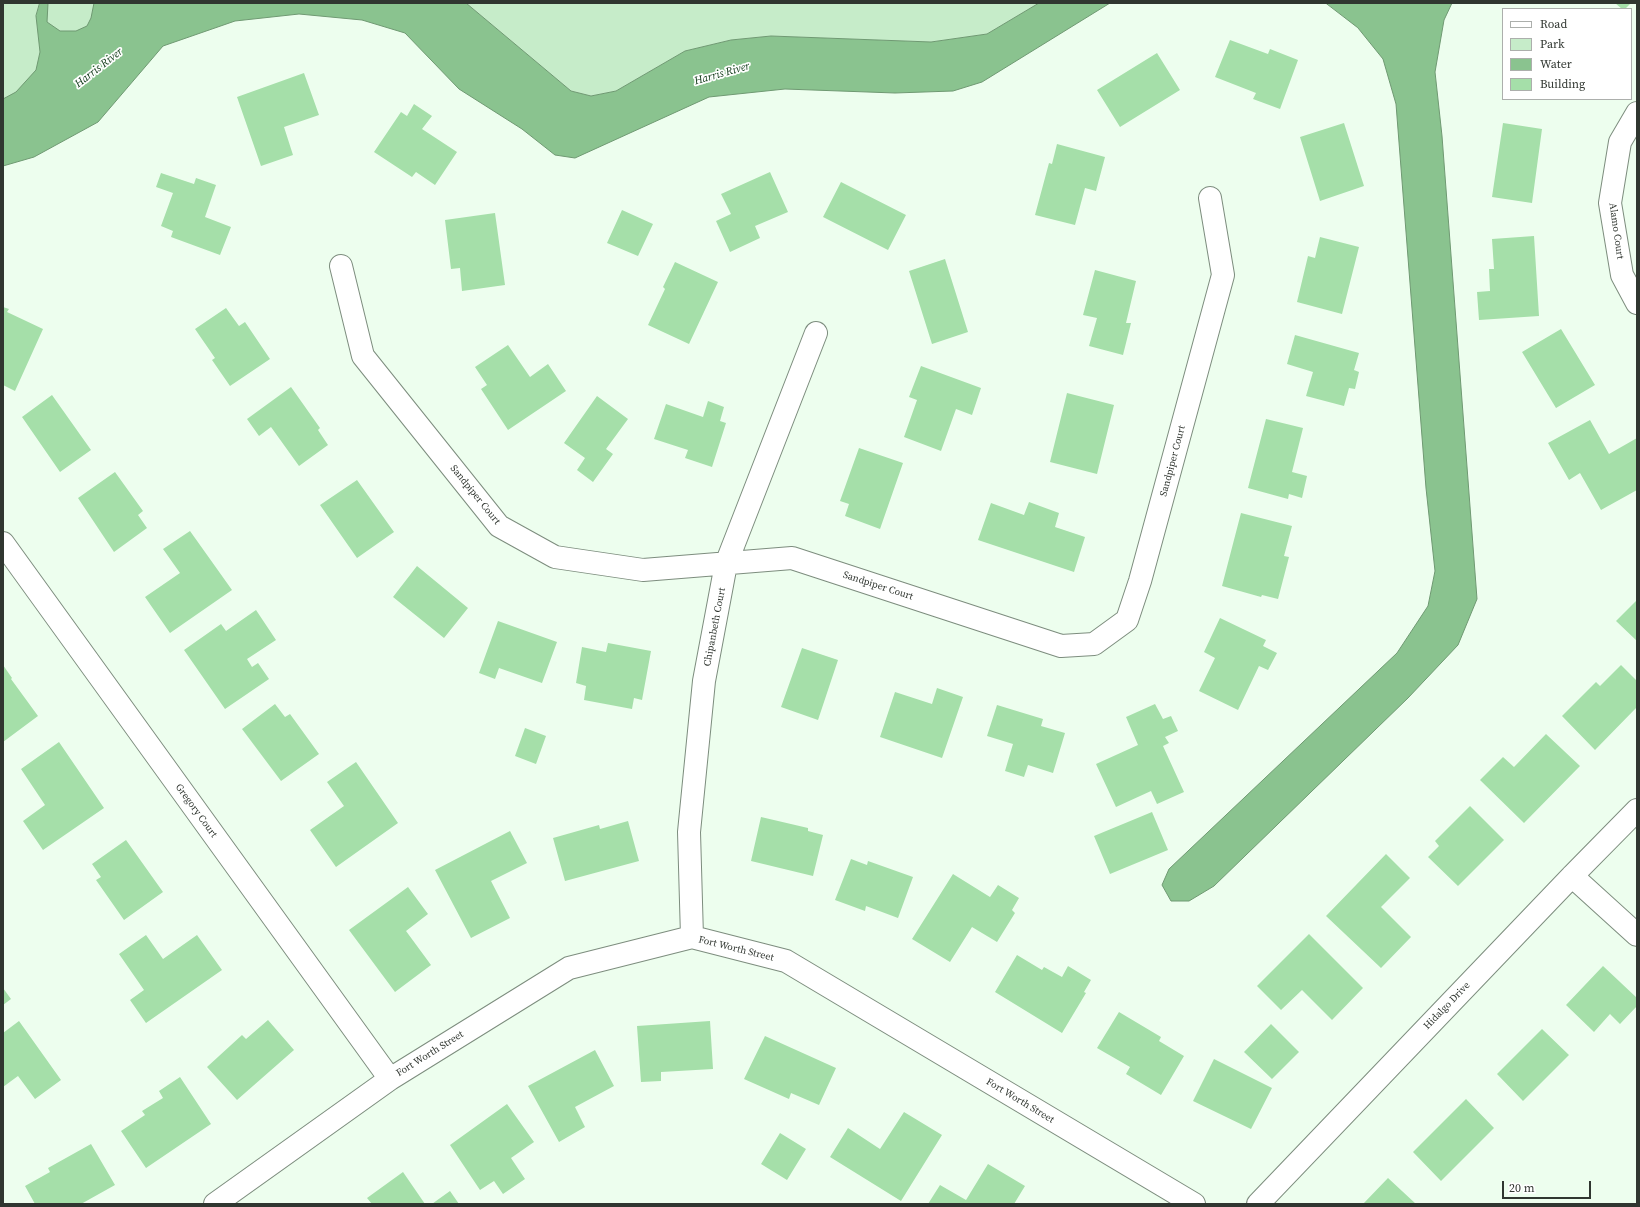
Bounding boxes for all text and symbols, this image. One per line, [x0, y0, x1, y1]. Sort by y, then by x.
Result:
legend [1502, 8, 1632, 100]
text: Road [1540, 16, 1567, 32]
text: Park [1540, 36, 1565, 52]
water label: Harris River [72, 45, 126, 91]
text: Water [1540, 56, 1572, 72]
water label: Harris River [693, 60, 751, 88]
text: Building [1540, 76, 1585, 92]
street label: Alamo Court [1606, 202, 1626, 260]
street label: Sandpiper Court [1158, 424, 1188, 498]
street label: Sandpiper Court [447, 463, 503, 527]
street label: Sandpiper Court [841, 569, 915, 603]
street label: Chipanbeth Court [701, 587, 729, 667]
street label: Gregory Court [172, 782, 220, 840]
street label: Fort Worth Street [697, 934, 775, 964]
street label: Hidalgo Drive [1421, 980, 1473, 1032]
street label: Fort Worth Street [394, 1028, 466, 1080]
street label: Fort Worth Street [984, 1076, 1056, 1126]
scale bar [1504, 1173, 1593, 1199]
text: 20 m [1509, 1180, 1535, 1196]

